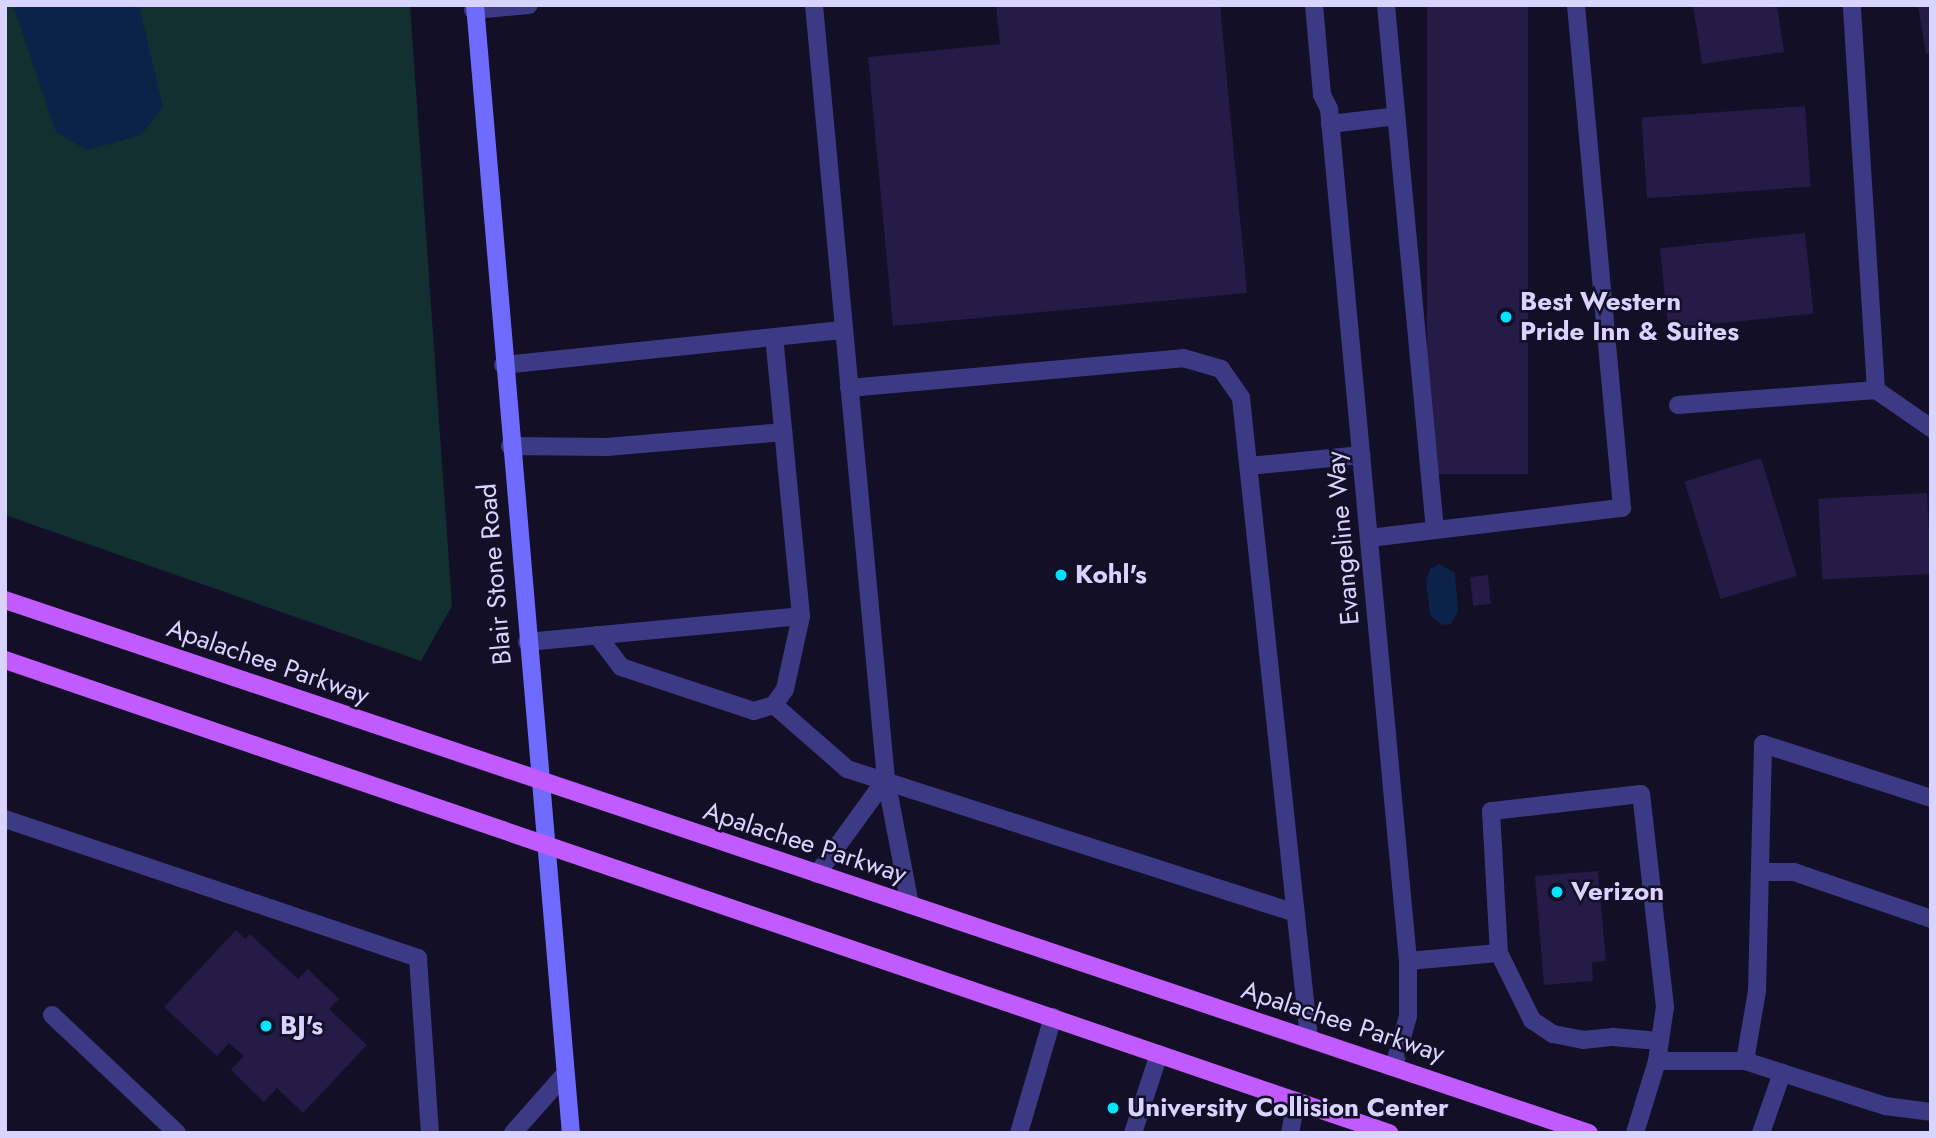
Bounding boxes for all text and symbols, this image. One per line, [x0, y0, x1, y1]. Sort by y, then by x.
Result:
place label: Best Western Pride Inn & Suites [1520, 286, 1739, 348]
marker: Best Western Pride Inn & Suites [1498, 309, 1514, 325]
street label: Evangeline Way [1320, 450, 1366, 626]
street label: Blair Stone Road [472, 482, 518, 666]
place label: Kohl's [1075, 559, 1147, 591]
marker: Kohl's [1053, 567, 1069, 583]
street label: Apalachee Parkway [163, 613, 373, 711]
street label: Apalachee Parkway [699, 795, 911, 891]
place label: Verizon [1571, 876, 1664, 908]
marker: Verizon [1549, 884, 1565, 900]
street label: Apalachee Parkway [1237, 974, 1449, 1070]
place label: BJ's [280, 1010, 323, 1042]
marker: BJ's [258, 1018, 274, 1034]
place label: University Collision Center [1127, 1092, 1449, 1124]
marker: University Collision Center [1105, 1100, 1121, 1116]

